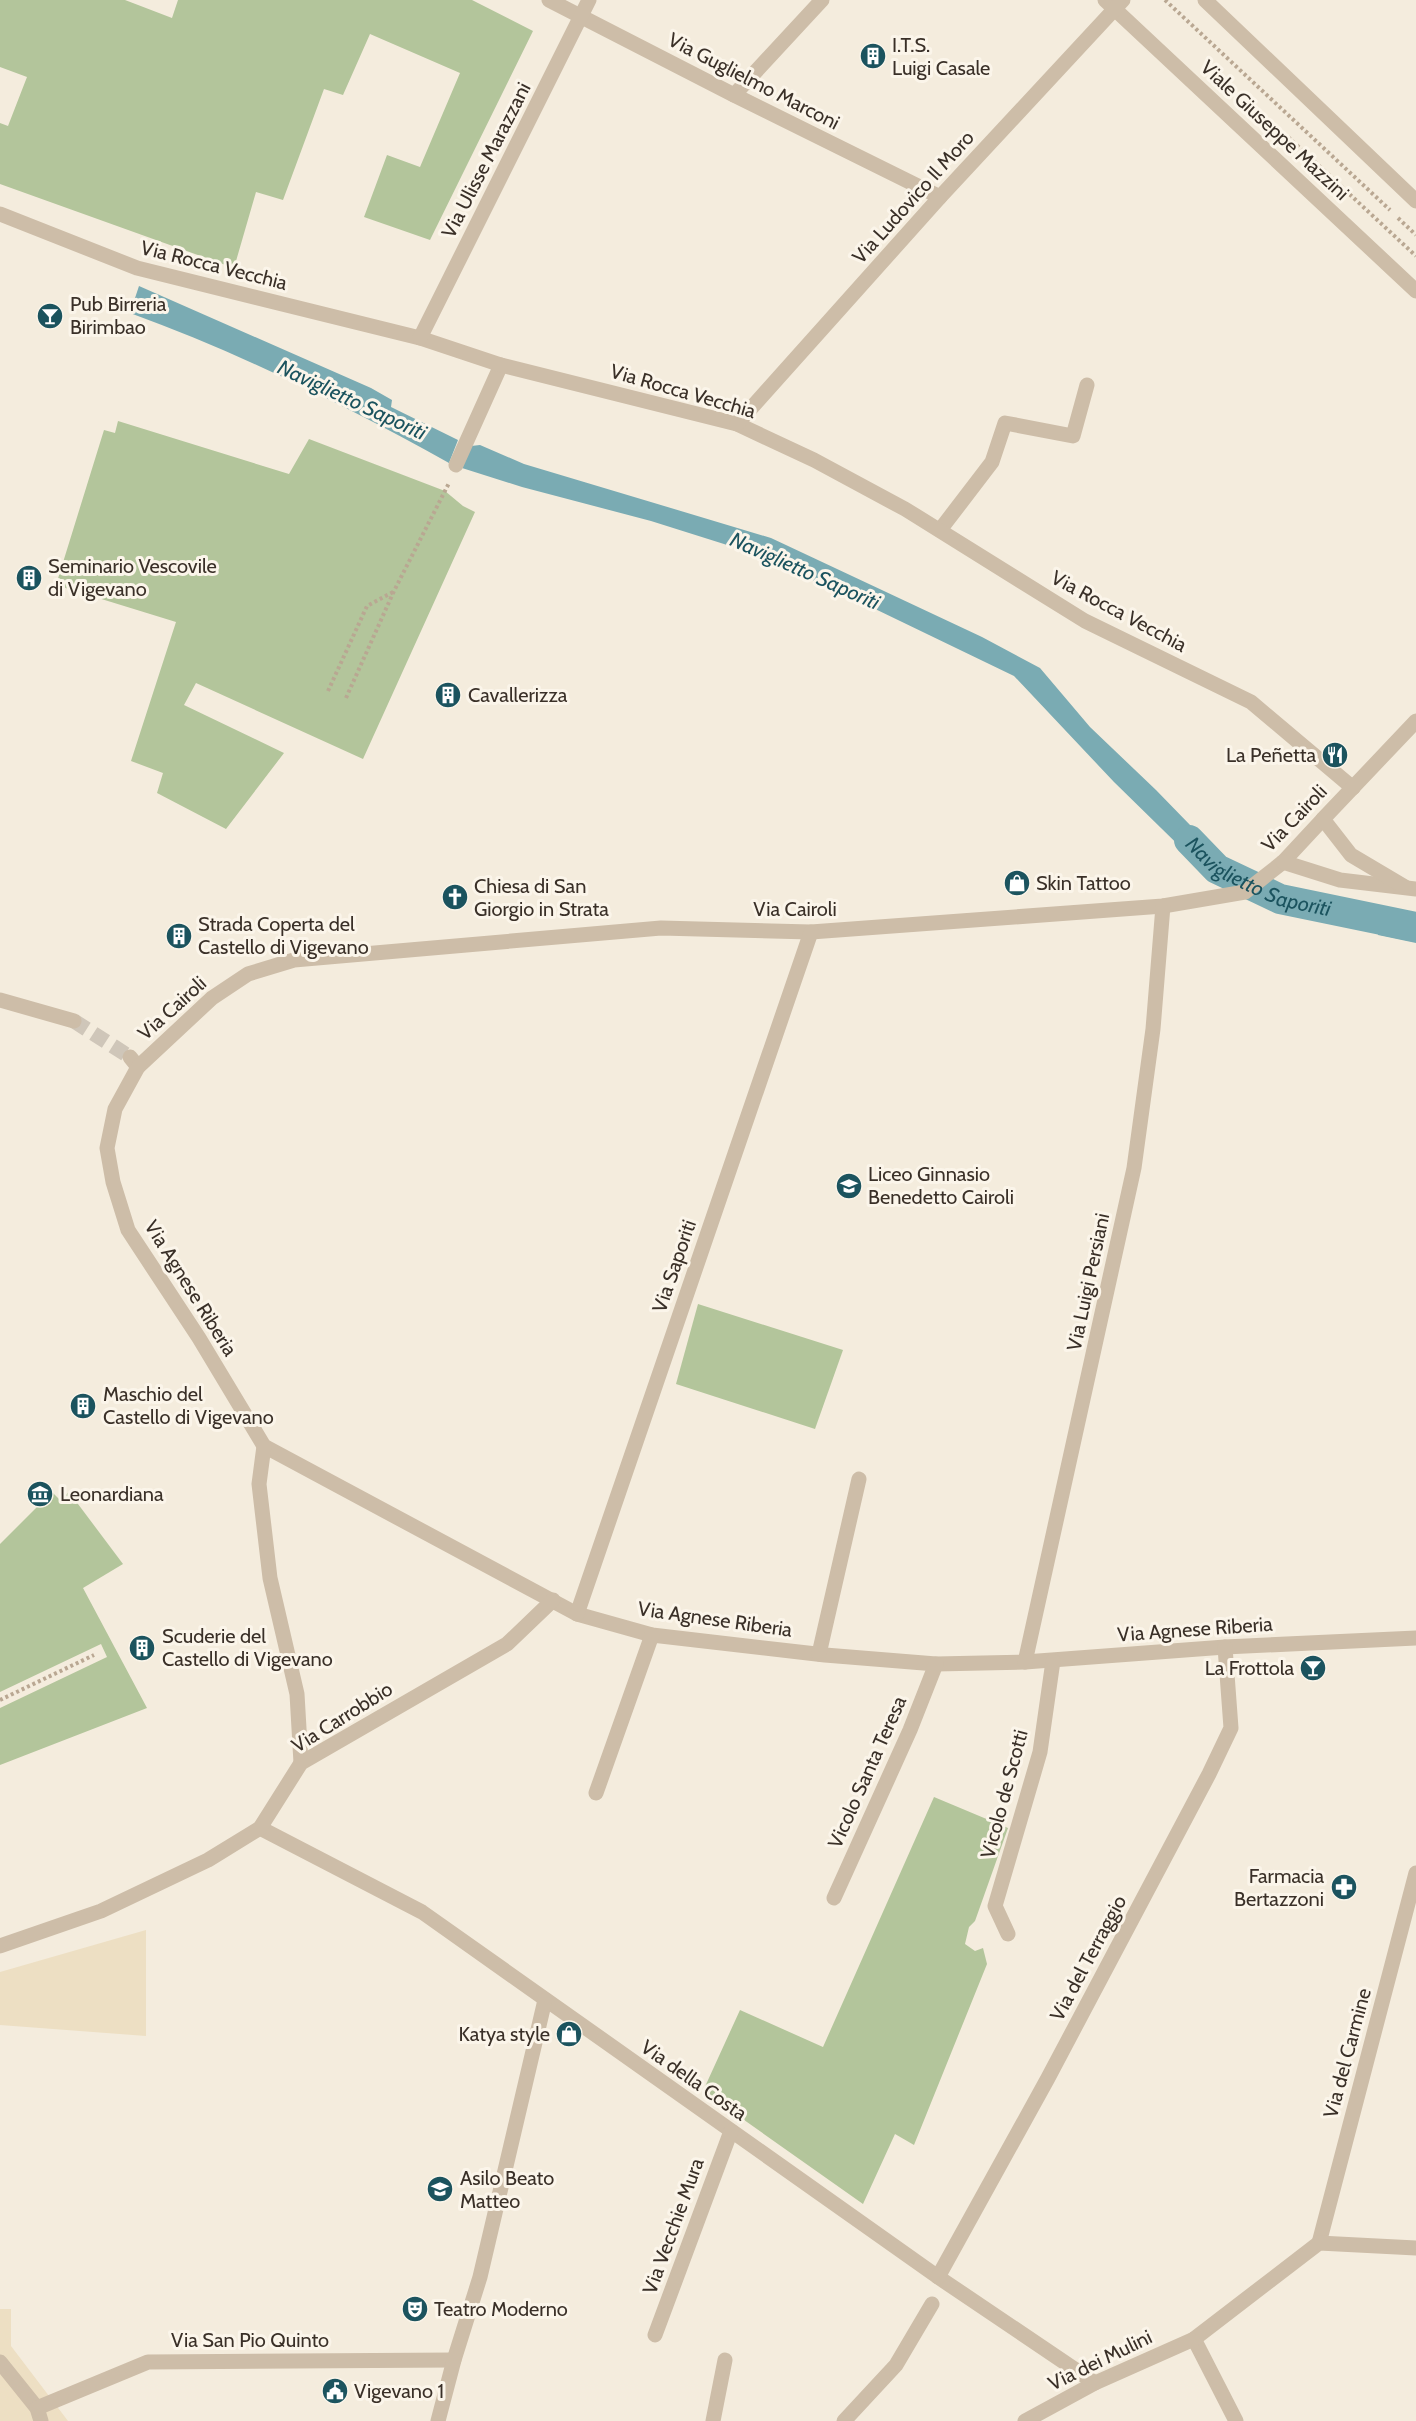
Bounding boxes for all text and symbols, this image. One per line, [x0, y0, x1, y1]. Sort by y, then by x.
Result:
street label: Via Guglielmo Marconi [664, 27, 844, 135]
place label: I.T.S. Luigi Casale [892, 33, 990, 80]
building icon: I.T.S. Luigi Casale [858, 41, 888, 71]
street label: Viale Giuseppe Mazzini [1196, 55, 1354, 205]
street label: Via Ulisse Marazzani [436, 78, 536, 242]
street label: Via Ludovico Il Moro [847, 126, 979, 268]
street label: Via Rocca Vecchia [138, 235, 290, 295]
place label: Pub Birreria Birimbao [70, 292, 167, 339]
bar icon: Pub Birreria Birimbao [35, 301, 65, 331]
water label: Naviglietto Saporiti [274, 354, 431, 445]
street label: Via Rocca Vecchia [608, 359, 759, 423]
water label: Naviglietto Saporiti [727, 526, 884, 615]
place label: Seminario Vescovile di Vigevano [48, 554, 217, 601]
building icon: Seminario Vescovile di Vigevano [14, 563, 44, 593]
street label: Via Rocca Vecchia [1047, 565, 1191, 657]
building icon: Cavallerizza [433, 680, 463, 710]
place label: Cavallerizza [468, 683, 568, 707]
restaurant icon: La Peñetta [1320, 740, 1350, 770]
place label: La Peñetta [1226, 743, 1316, 767]
street label: Via Cairoli [1256, 780, 1332, 856]
water label: Naviglietto Saporiti [1181, 831, 1334, 921]
shop icon: Skin Tattoo [1002, 868, 1032, 898]
place label: Skin Tattoo [1036, 871, 1131, 895]
place label: Chiesa di San Giorgio in Strata [474, 874, 609, 921]
church icon: Chiesa di San Giorgio in Strata [440, 882, 470, 912]
street label: Via Cairoli [753, 897, 837, 921]
place label: Strada Coperta del Castello di Vigevano [198, 912, 369, 959]
building icon: Strada Coperta del Castello di Vigevano [164, 921, 194, 951]
street label: Via Cairoli [133, 971, 211, 1045]
place label: Liceo Ginnasio Benedetto Cairoli [868, 1162, 1014, 1209]
school or university icon: Liceo Ginnasio Benedetto Cairoli [834, 1171, 864, 1201]
street label: Via Luigi Persiani [1062, 1211, 1114, 1353]
street label: Via Agnese Riberia [140, 1216, 243, 1361]
street label: Via Saporiti [647, 1217, 701, 1315]
place label: Maschio del Castello di Vigevano [103, 1382, 274, 1429]
building icon: Maschio del Castello di Vigevano [68, 1391, 98, 1421]
museum icon: Leonardiana [25, 1479, 55, 1509]
place label: Leonardiana [60, 1482, 164, 1506]
street label: Via Agnese Riberia [636, 1596, 794, 1642]
street label: Via Agnese Riberia [1117, 1612, 1274, 1646]
place label: Scuderie del Castello di Vigevano [162, 1624, 333, 1671]
building icon: Scuderie del Castello di Vigevano [127, 1633, 157, 1663]
bar icon: La Frottola [1298, 1653, 1328, 1683]
place label: La Frottola [1205, 1656, 1294, 1680]
street label: Via Carrobbio [287, 1677, 397, 1757]
street label: Vicolo Santa Teresa [823, 1692, 911, 1852]
street label: Vicolo de Scotti [975, 1727, 1033, 1861]
place label: Farmacia Bertazzoni [1234, 1864, 1324, 1911]
pharmacy icon: Farmacia Bertazzoni [1329, 1872, 1359, 1902]
street label: Via del Terraggio [1045, 1891, 1131, 2025]
street label: Via del Carmine [1318, 1985, 1376, 2121]
shop icon: Katya style [554, 2019, 584, 2049]
place label: Katya style [458, 2022, 550, 2046]
street label: Via della Costa [636, 2035, 752, 2126]
street label: Via Vecchie Mura [637, 2154, 709, 2297]
place label: Asilo Beato Matteo [460, 2166, 554, 2213]
school or university icon: Asilo Beato Matteo [425, 2174, 455, 2204]
theatre icon: Teatro Moderno [400, 2294, 430, 2324]
place label: Teatro Moderno [434, 2297, 568, 2321]
street label: Via dei Mulini [1044, 2325, 1156, 2395]
street label: Via San Pio Quinto [171, 2328, 329, 2352]
public building icon: Vigevano 1 [320, 2376, 350, 2406]
place label: Vigevano 1 [354, 2379, 444, 2403]

